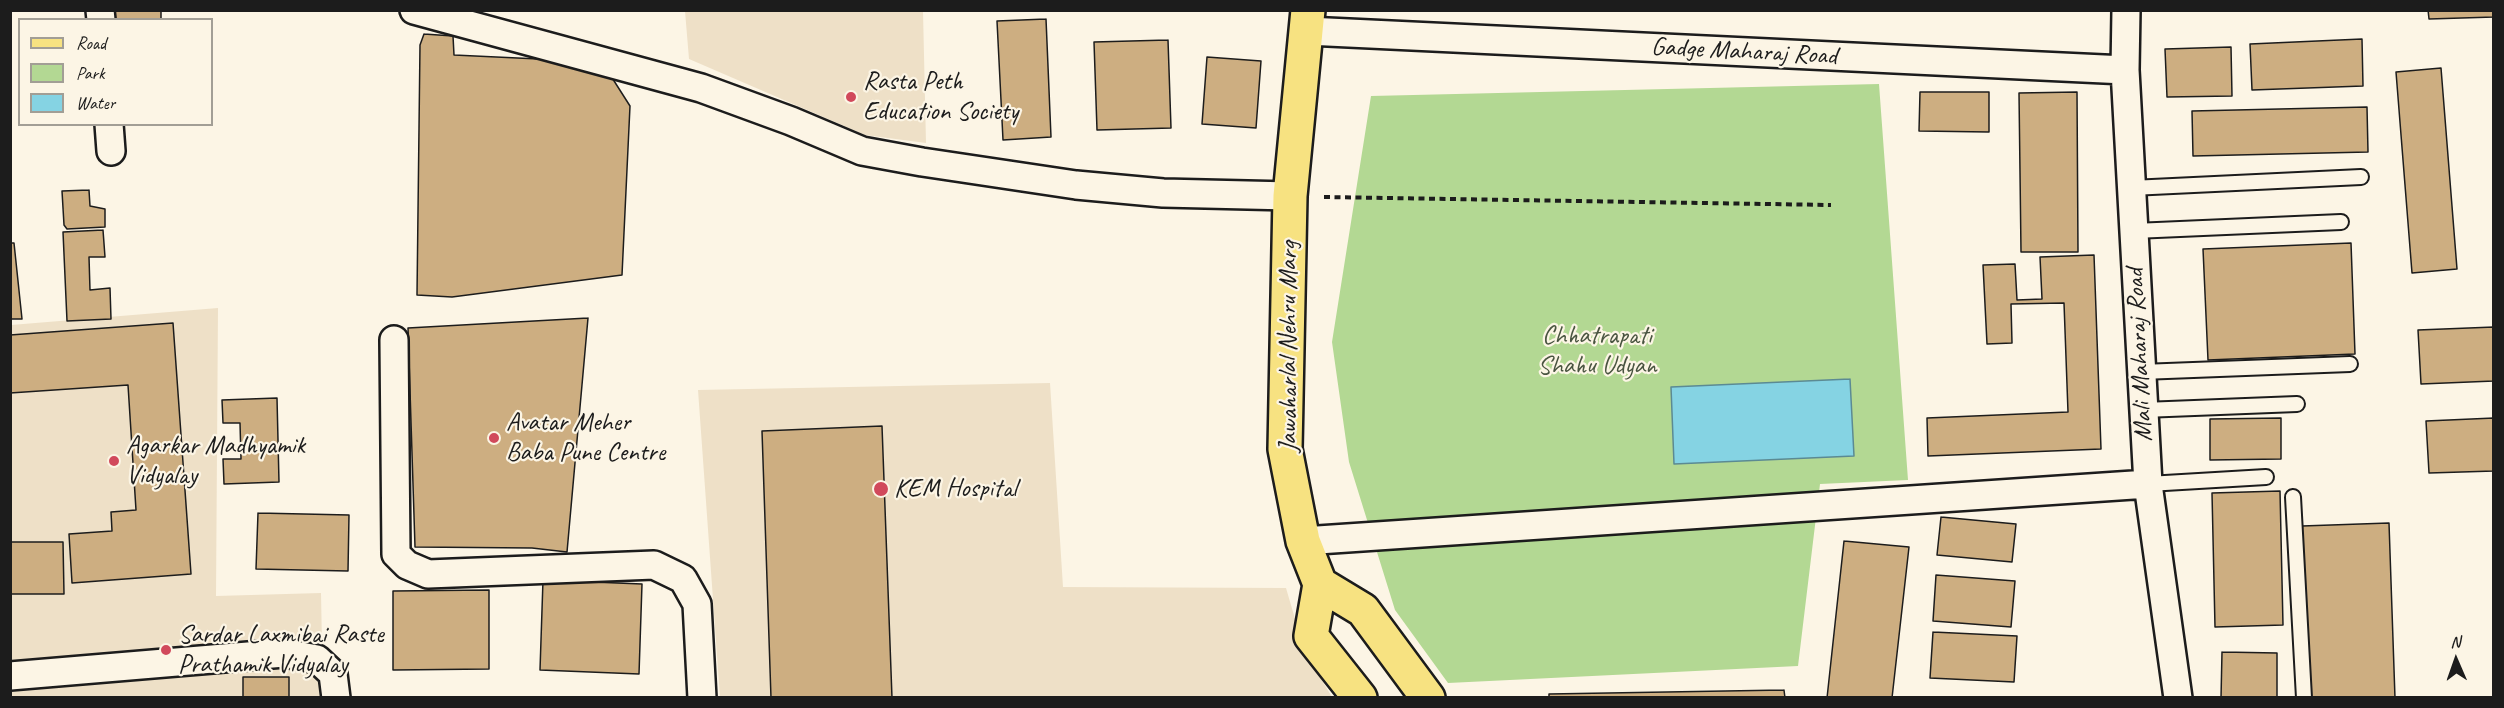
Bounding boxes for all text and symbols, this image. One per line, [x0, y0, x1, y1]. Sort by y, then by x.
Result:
legend [18, 18, 213, 126]
text: Road [76, 32, 106, 54]
street label: Gadge Maharaj Road [1650, 32, 1838, 72]
text: Park [76, 62, 105, 84]
place label: Rasta Peth Education Society [863, 66, 1018, 128]
marker: Rasta Peth Education Society [844, 90, 858, 104]
text: Water [76, 92, 115, 114]
street label: Jawaharlal Nehru Marg [1273, 241, 1305, 453]
street label: Mali Maharaj Road [2120, 268, 2160, 442]
park label: Chhatrapati Shahu Udyan [1538, 320, 1656, 382]
place label: Avatar Meher Baba Pune Centre [506, 407, 665, 468]
place label: Agarkar Madhyamik Vidyalay [126, 430, 305, 491]
marker: Avatar Meher Baba Pune Centre [487, 431, 501, 445]
marker: Agarkar Madhyamik Vidyalay [107, 454, 121, 468]
place label: KEM Hospital [894, 473, 1017, 505]
marker: KEM Hospital [872, 480, 890, 498]
place label: Sardar Laxmibai Raste Prathamik Vidyalay [178, 619, 384, 680]
north arrow [2426, 630, 2486, 690]
text: N [2450, 632, 2461, 652]
marker: Sardar Laxmibai Raste Prathamik Vidyalay [159, 643, 173, 657]

